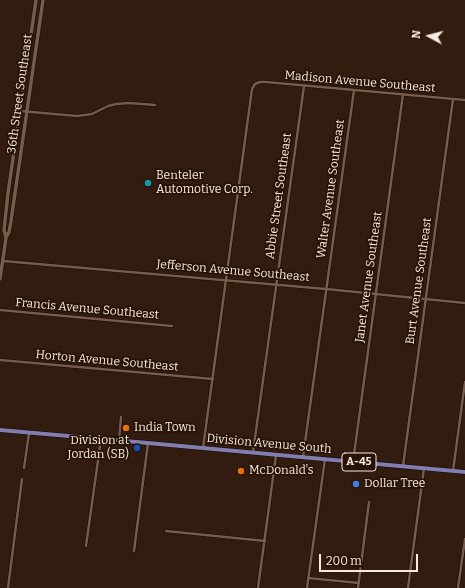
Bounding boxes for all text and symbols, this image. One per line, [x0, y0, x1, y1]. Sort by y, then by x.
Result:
north arrow [409, 16, 449, 56]
text: N [410, 29, 424, 39]
street label: 36th Street Southeast [4, 33, 36, 155]
street label: Madison Avenue Southeast [284, 68, 436, 96]
street label: Walter Avenue Southeast [314, 118, 348, 260]
street label: Abbie Street Southeast [263, 132, 295, 260]
place label: Benteler Automotive Corp. [156, 169, 253, 197]
marker: Benteler Automotive Corp. [143, 178, 153, 188]
street label: Janet Avenue Southeast [353, 211, 385, 343]
street label: Burt Avenue Southeast [403, 217, 435, 345]
street label: Jefferson Avenue Southeast [156, 257, 310, 285]
street label: Francis Avenue Southeast [15, 296, 159, 322]
street label: Horton Avenue Southeast [35, 348, 179, 374]
place label: India Town [134, 421, 196, 435]
marker: India Town [121, 423, 131, 433]
street label: Division Avenue South [206, 431, 332, 457]
place label: Division at Jordan (SB) [68, 434, 129, 462]
marker: Division at Jordan (SB) [132, 443, 142, 453]
road number: A-45 [342, 453, 376, 471]
place label: McDonald's [249, 464, 313, 478]
marker: McDonald's [236, 466, 246, 476]
place label: Dollar Tree [364, 477, 425, 491]
marker: Dollar Tree [351, 479, 361, 489]
scale bar [321, 546, 420, 572]
text: 200 m [326, 554, 362, 568]

